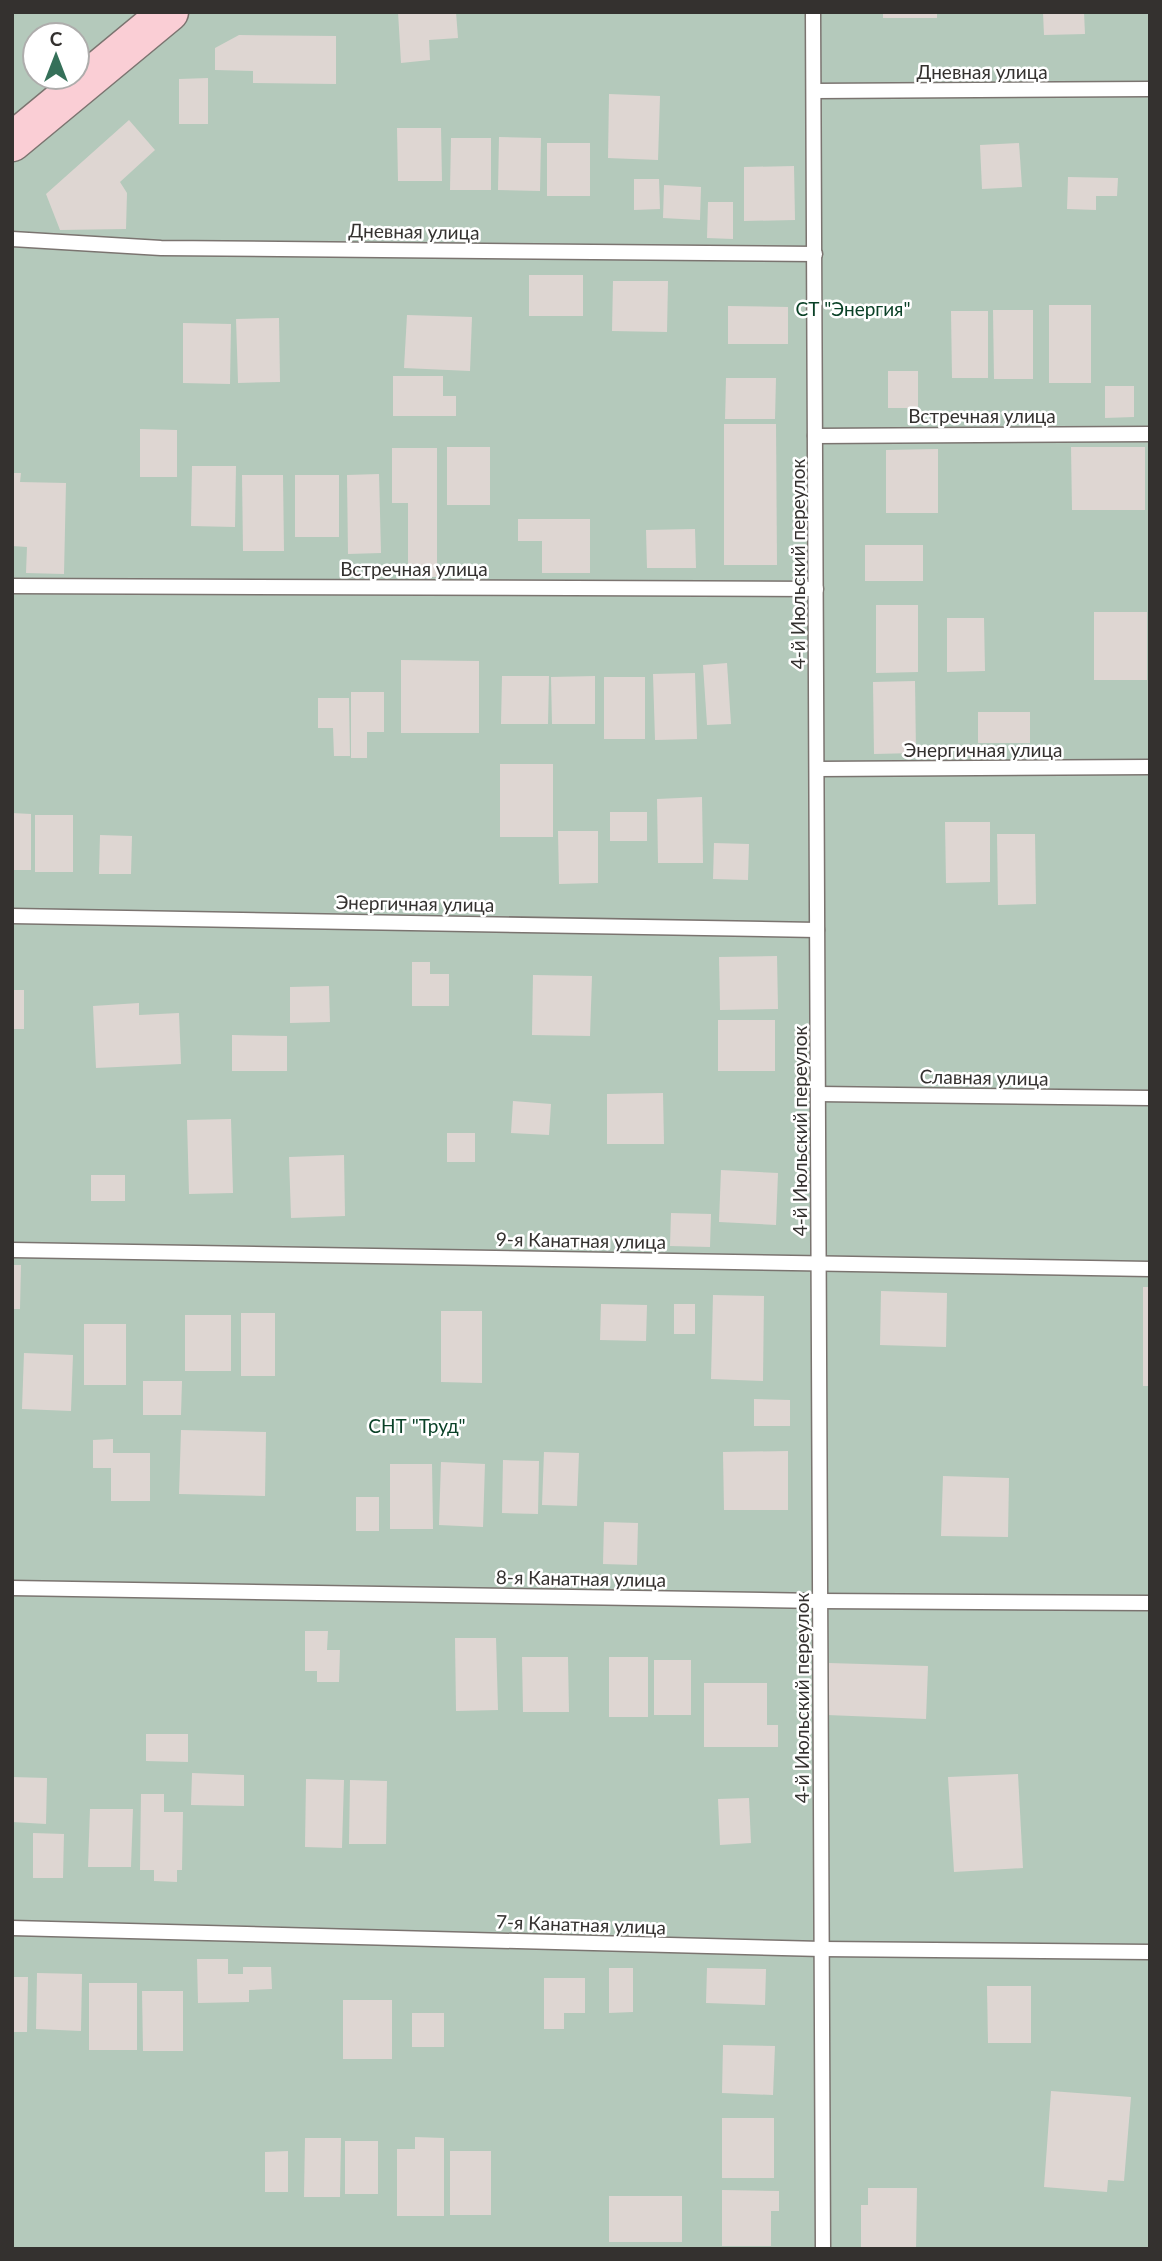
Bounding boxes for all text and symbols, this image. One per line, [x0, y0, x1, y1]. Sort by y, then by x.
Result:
north arrow [21, 21, 91, 91]
text: С [50, 27, 63, 50]
street label: Дневная улица [916, 60, 1048, 83]
street label: Дневная улица [348, 218, 480, 244]
park label: СТ "Энергия" [795, 297, 911, 320]
street label: Встречная улица [908, 404, 1056, 427]
street label: 4-й Июльский переулок [786, 459, 809, 669]
street label: Встречная улица [340, 557, 488, 580]
street label: Энергичная улица [904, 738, 1062, 761]
street label: Энергичная улица [335, 890, 495, 916]
street label: 4-й Июльский переулок [788, 1026, 811, 1236]
street label: Славная улица [919, 1064, 1049, 1090]
street label: 9-я Канатная улица [496, 1227, 666, 1253]
park label: СНТ "Труд" [368, 1414, 466, 1437]
street label: 8-я Канатная улица [496, 1565, 666, 1591]
street label: 4-й Июльский переулок [790, 1593, 813, 1803]
street label: 7-я Канатная улица [496, 1910, 666, 1938]

